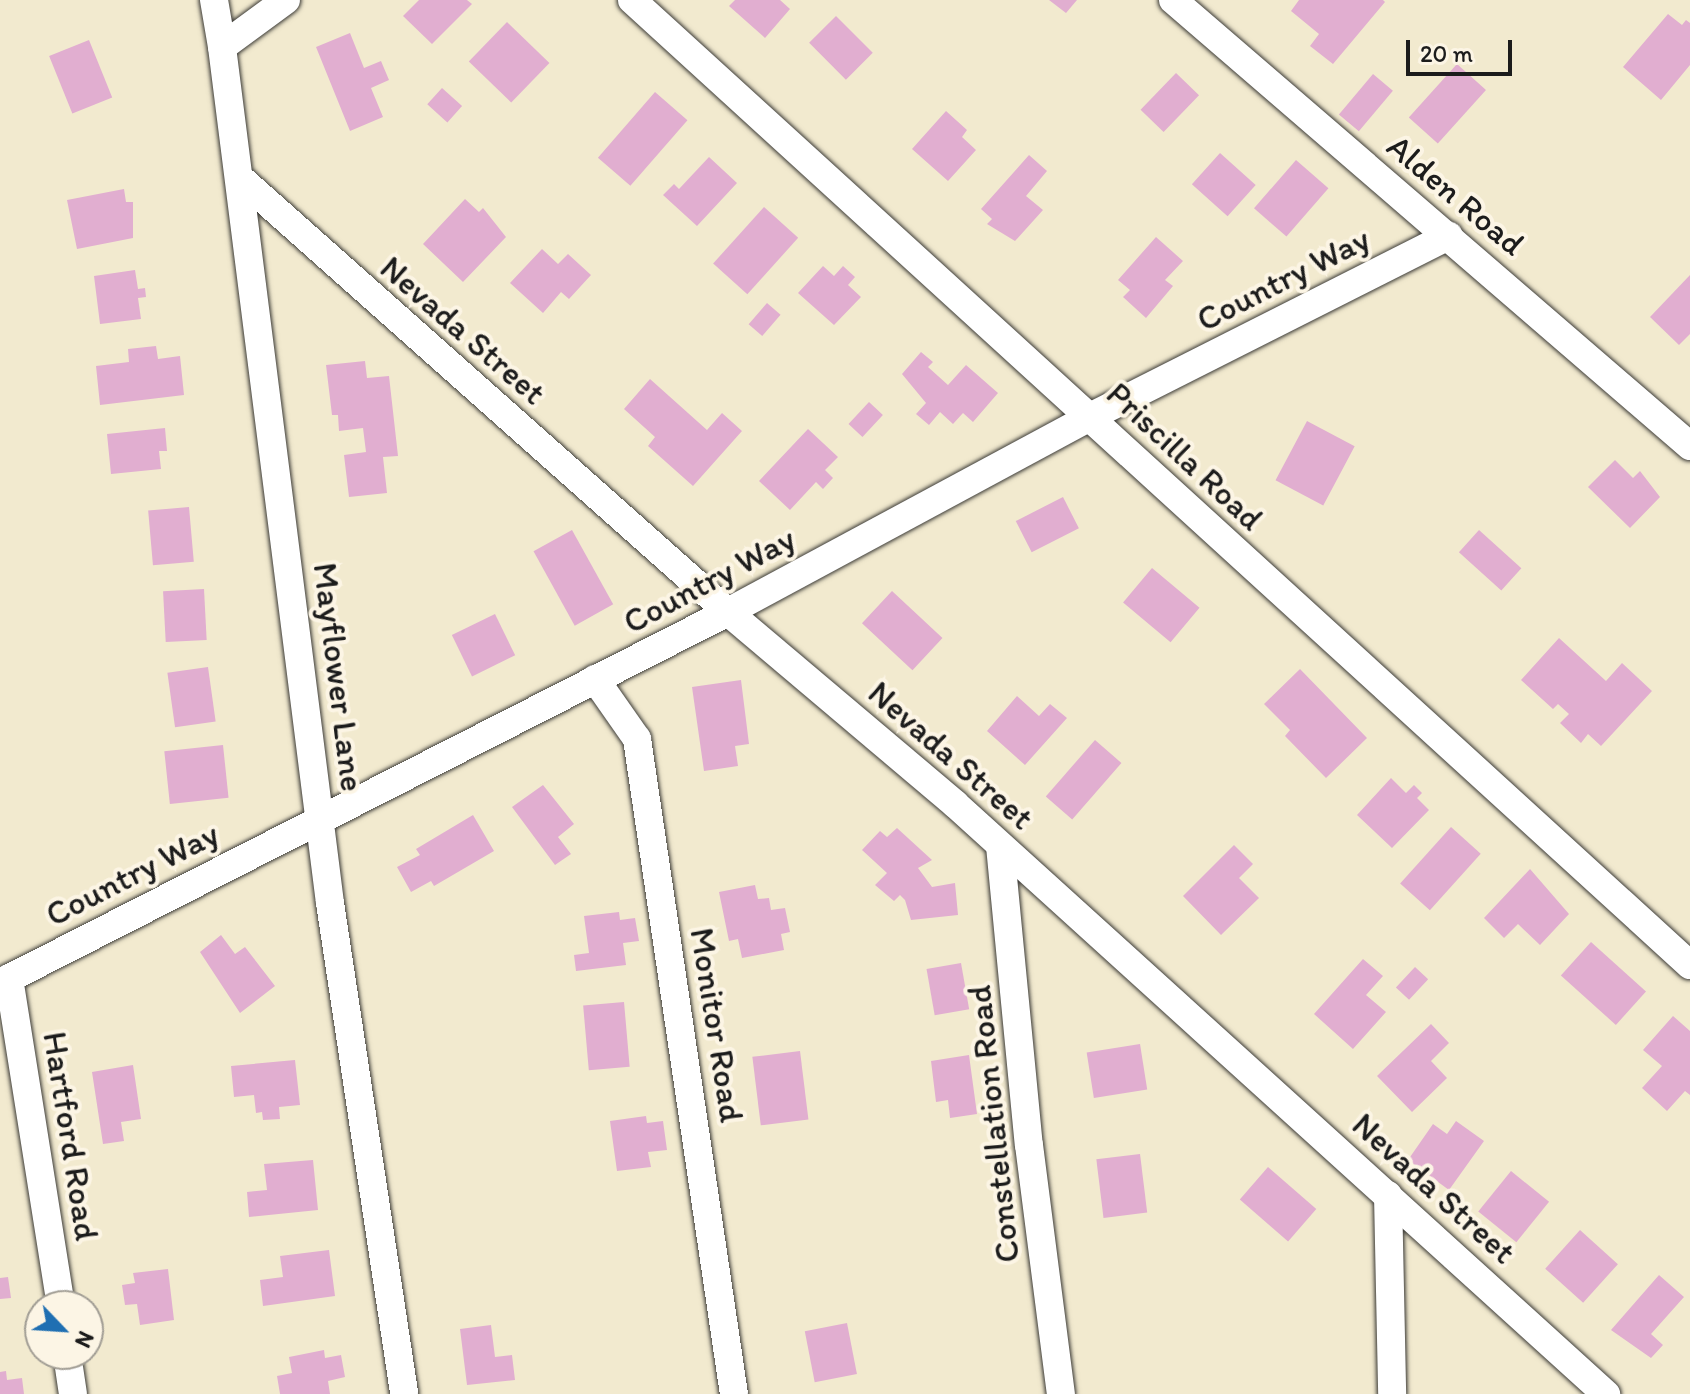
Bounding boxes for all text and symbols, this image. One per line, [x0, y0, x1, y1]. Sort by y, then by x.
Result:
scale bar [1410, 24, 1516, 74]
text: 20 m [1420, 39, 1473, 68]
street label: Alden Road [1379, 126, 1533, 264]
street label: Country Way [1190, 218, 1376, 340]
street label: Nevada Street [372, 247, 554, 413]
street label: Priscilla Road [1098, 373, 1272, 539]
street label: Country Way [616, 518, 802, 642]
street label: Mayflower Lane [305, 560, 373, 794]
street label: Nevada Street [860, 672, 1042, 838]
street label: Country Way [39, 813, 225, 935]
street label: Monitor Road [681, 925, 753, 1125]
street label: Constellation Road [958, 983, 1028, 1265]
street label: Hartford Road [34, 1029, 108, 1243]
street label: Nevada Street [1344, 1104, 1524, 1272]
north arrow [24, 1290, 104, 1370]
text: N [69, 1327, 100, 1352]

